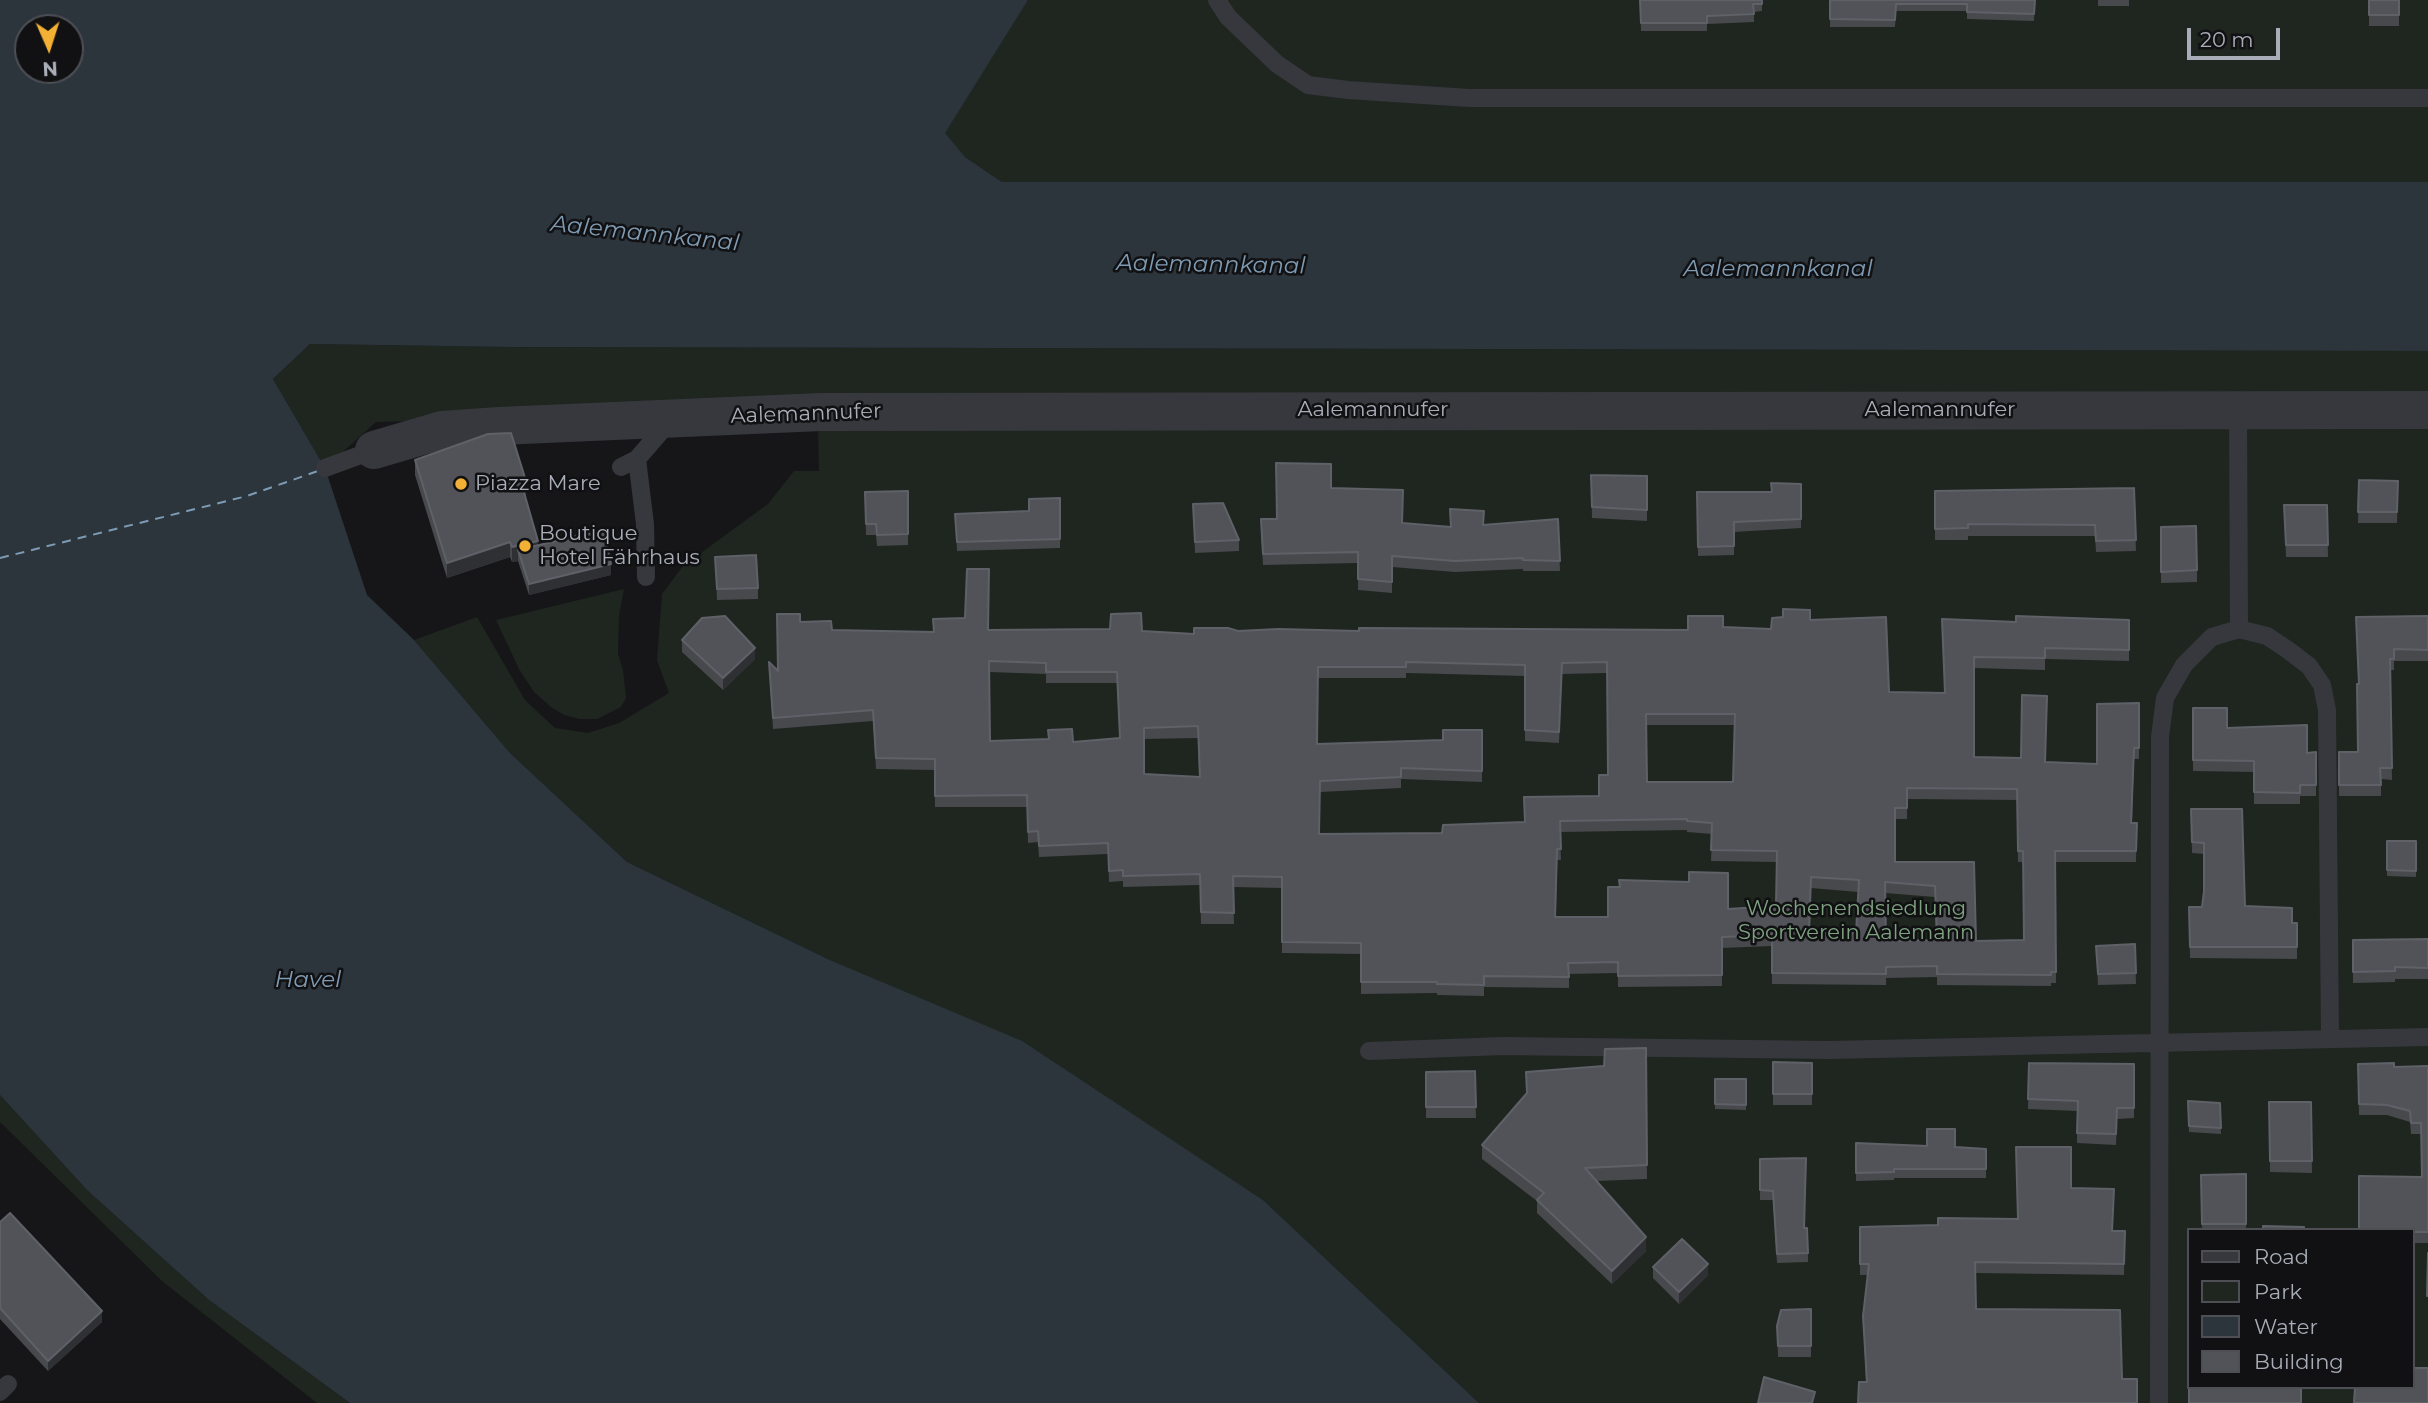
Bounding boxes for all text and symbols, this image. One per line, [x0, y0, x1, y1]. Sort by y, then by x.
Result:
north arrow [14, 14, 84, 84]
scale bar [2190, 14, 2283, 58]
text: 20 m [2200, 27, 2254, 52]
text: N [42, 57, 58, 80]
water label: Aalemannkanal [549, 210, 741, 258]
water label: Aalemannkanal [1116, 250, 1306, 280]
water label: Aalemannkanal [1683, 255, 1873, 283]
street label: Aalemannufer [1298, 397, 1448, 423]
street label: Aalemannufer [1865, 397, 2015, 423]
street label: Aalemannufer [730, 399, 882, 429]
place label: Piazza Mare [475, 471, 601, 497]
marker: Piazza Mare [453, 476, 469, 492]
place label: Boutique Hotel Fährhaus [539, 521, 700, 571]
marker: Boutique Hotel Fährhaus [517, 538, 533, 554]
park label: Wochenendsiedlung Sportverein Aalemann [1738, 896, 1974, 946]
water label: Havel [275, 966, 341, 994]
legend [2186, 1228, 2414, 1389]
text: Road [2254, 1244, 2309, 1269]
text: Park [2254, 1279, 2302, 1304]
text: Water [2254, 1314, 2318, 1339]
text: Building [2254, 1349, 2344, 1374]

